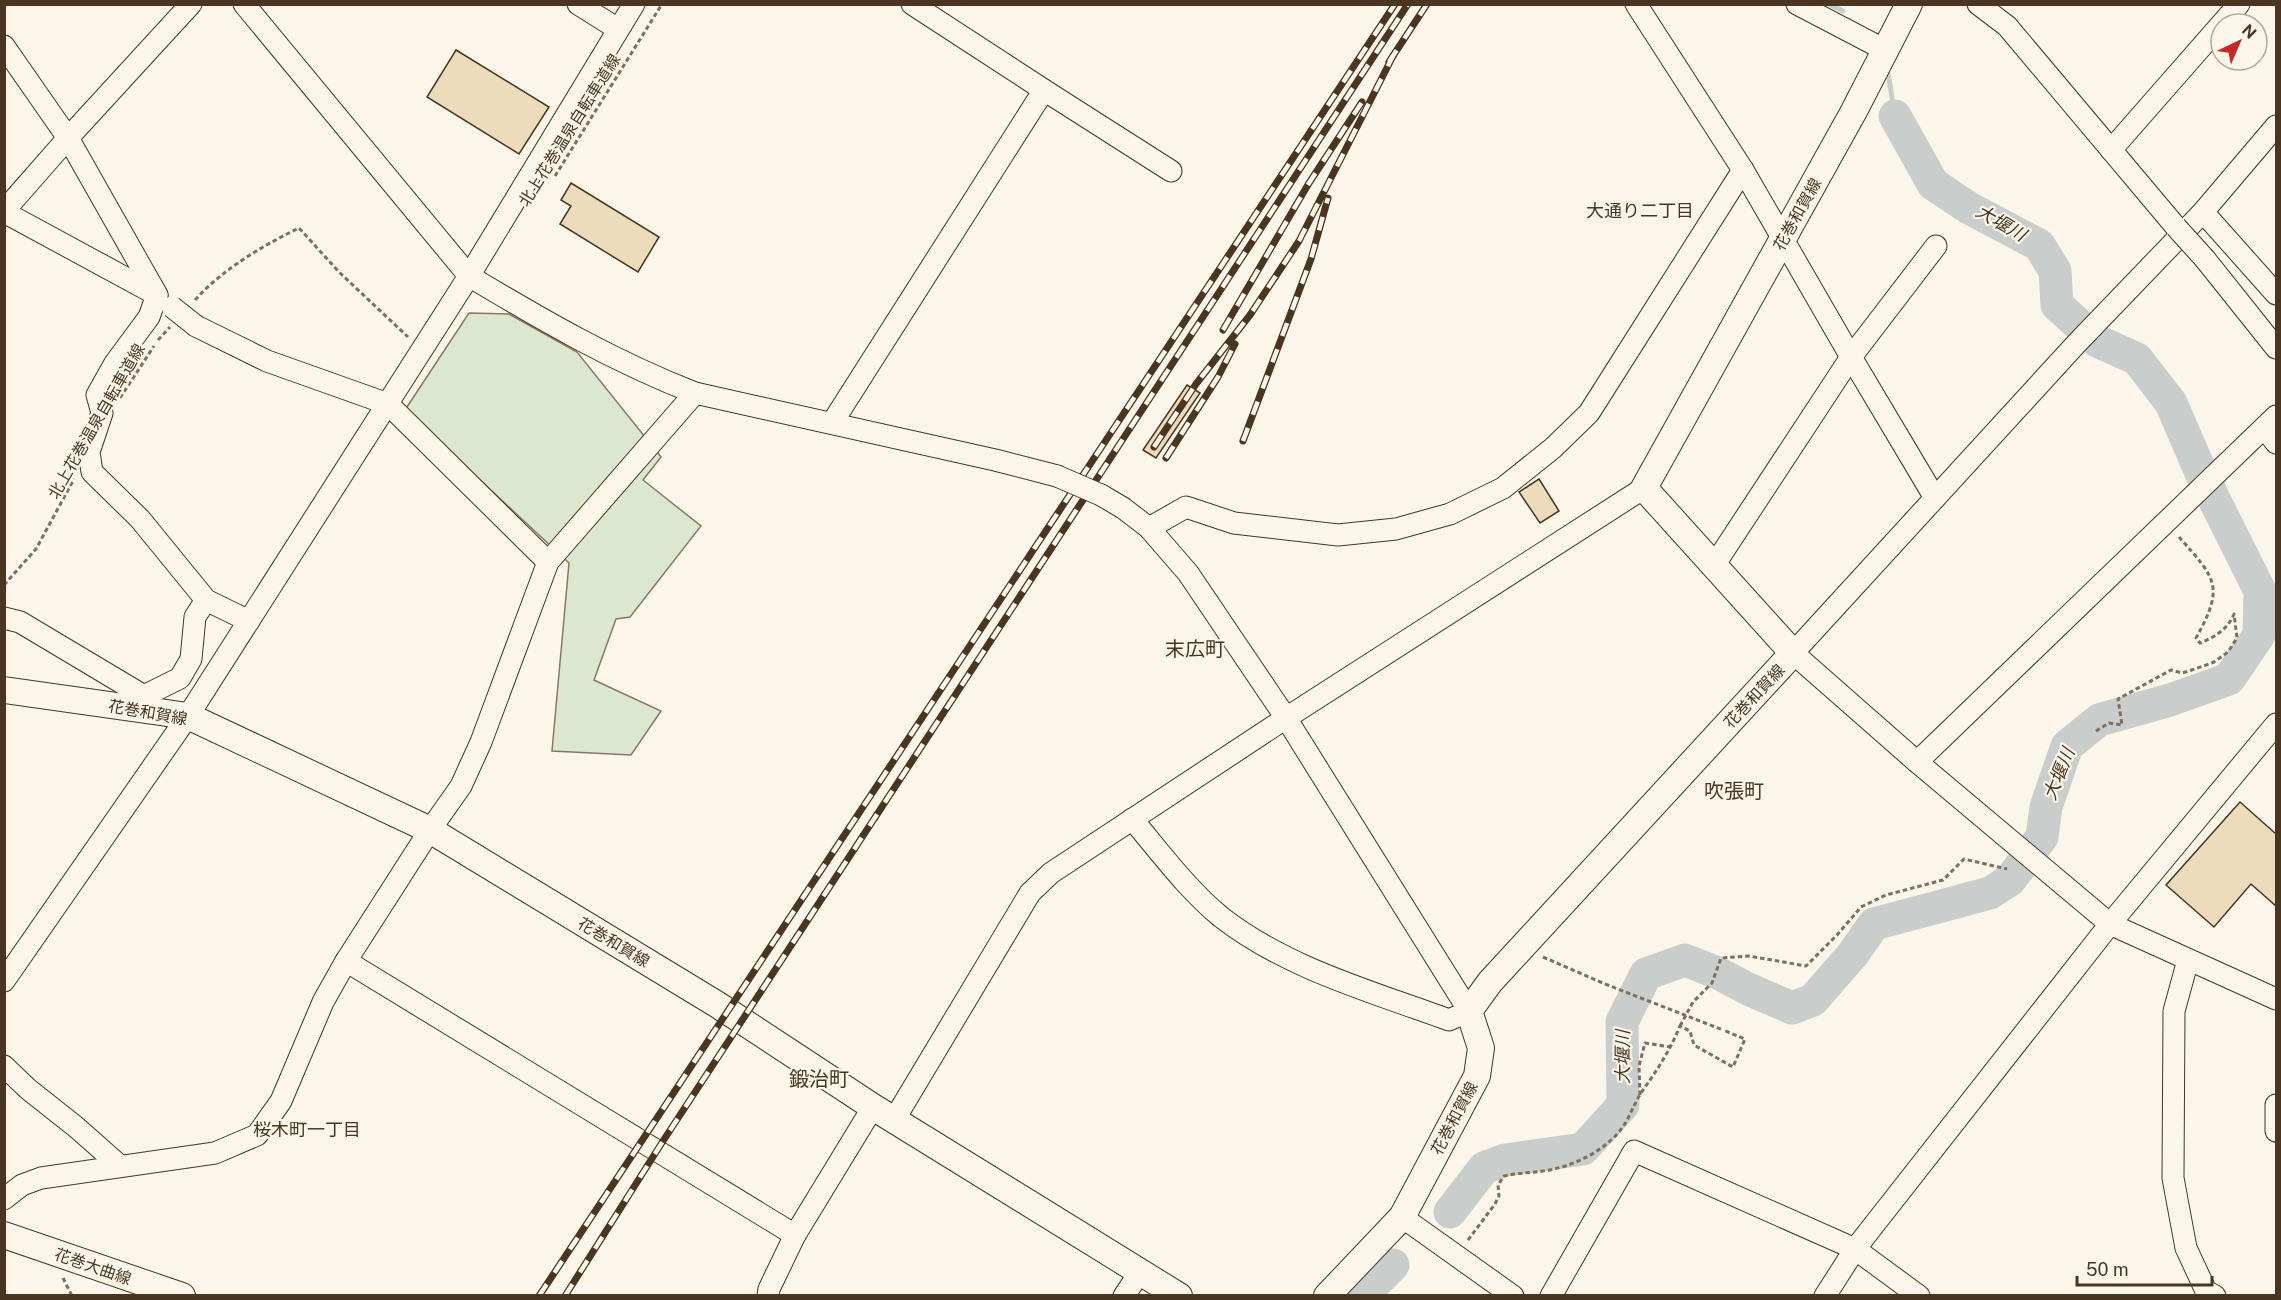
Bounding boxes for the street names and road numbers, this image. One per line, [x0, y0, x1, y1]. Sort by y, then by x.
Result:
street label: 北上花巻温泉自転車道線 [515, 51, 624, 210]
street label: 花巻和賀線 [1770, 175, 1825, 254]
street label: 北上花巻温泉自転車道線 [44, 340, 149, 502]
street label: 花巻和賀線 [1720, 661, 1789, 732]
street label: 花巻和賀線 [107, 696, 189, 729]
street label: 花巻和賀線 [575, 914, 653, 971]
street label: 花巻和賀線 [1427, 1078, 1482, 1158]
street label: 花巻大曲線 [52, 1244, 134, 1288]

